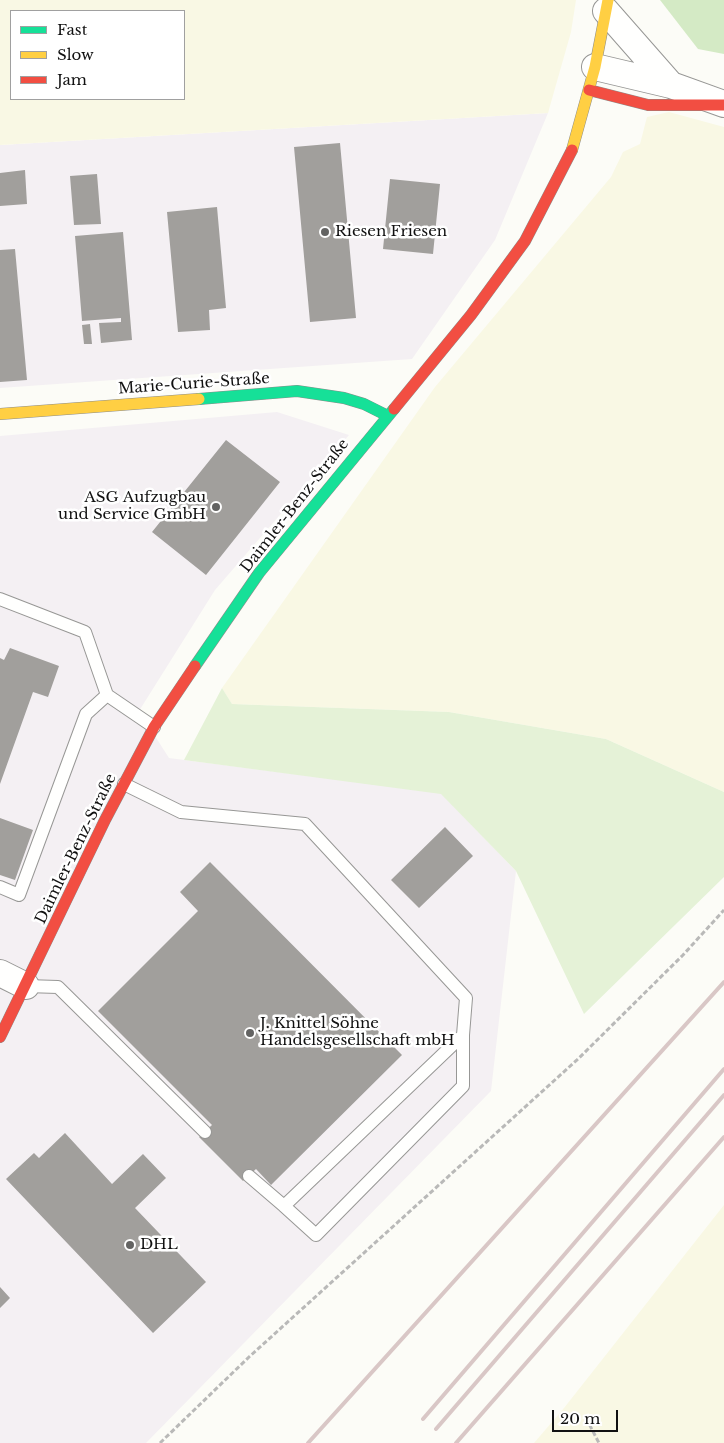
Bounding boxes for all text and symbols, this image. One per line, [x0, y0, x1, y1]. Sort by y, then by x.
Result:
legend [10, 10, 185, 100]
text: Fast [57, 20, 87, 39]
text: Slow [57, 45, 94, 64]
text: Jam [57, 70, 87, 89]
place label: Riesen Friesen [335, 223, 447, 241]
marker: Riesen Friesen [319, 226, 331, 238]
street label: Marie-Curie-Straße [118, 370, 270, 398]
street label: Daimler-Benz-Straße [237, 435, 353, 577]
place label: ASG Aufzugbau und Service GmbH [58, 489, 206, 524]
marker: ASG Aufzugbau und Service GmbH [210, 501, 222, 513]
street label: Daimler-Benz-Straße [32, 771, 120, 927]
place label: J. Knittel Söhne Handelsgesellschaft mbH [260, 1015, 455, 1050]
marker: J. Knittel Söhne Handelsgesellschaft mbH [244, 1027, 256, 1039]
place label: DHL [140, 1236, 178, 1254]
marker: DHL [124, 1239, 136, 1251]
scale bar [554, 1400, 620, 1432]
text: 20 m [560, 1409, 600, 1428]

